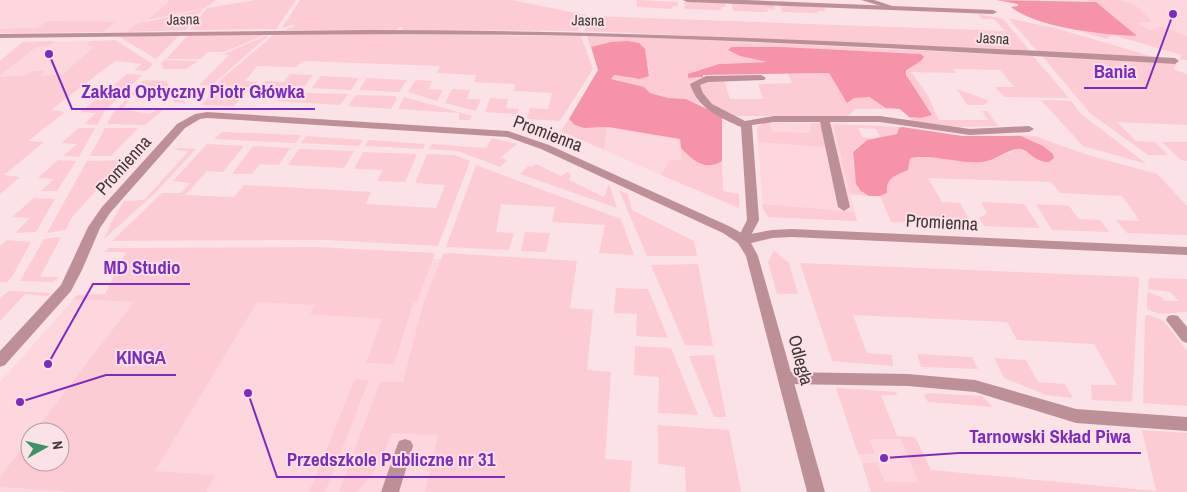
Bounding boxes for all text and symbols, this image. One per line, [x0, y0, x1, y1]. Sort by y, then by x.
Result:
street label: Jasna [166, 8, 200, 30]
street label: Jasna [571, 9, 605, 31]
street label: Jasna [976, 27, 1010, 49]
callout: Bania [1084, 54, 1146, 88]
text: Bania [1094, 58, 1137, 84]
callout: Zakład Optyczny Piotr Główka [72, 75, 315, 109]
text: Zakład Optyczny Piotr Główka [81, 78, 305, 104]
street label: Promienna [510, 108, 586, 158]
street label: Promienna [90, 130, 156, 200]
street label: Promienna [905, 208, 979, 236]
callout: MD Studio [93, 250, 190, 284]
text: MD Studio [103, 254, 181, 280]
street label: Odległa [782, 332, 820, 388]
callout: KINGA [106, 341, 176, 375]
text: KINGA [116, 344, 167, 370]
callout: Tarnowski Skład Piwa [959, 419, 1141, 453]
north arrow [20, 422, 70, 472]
text: Tarnowski Skład Piwa [969, 423, 1131, 449]
text: N [48, 440, 67, 451]
callout: Przedszkole Publiczne nr 31 [277, 443, 505, 477]
text: Przedszkole Publiczne nr 31 [287, 446, 496, 472]

